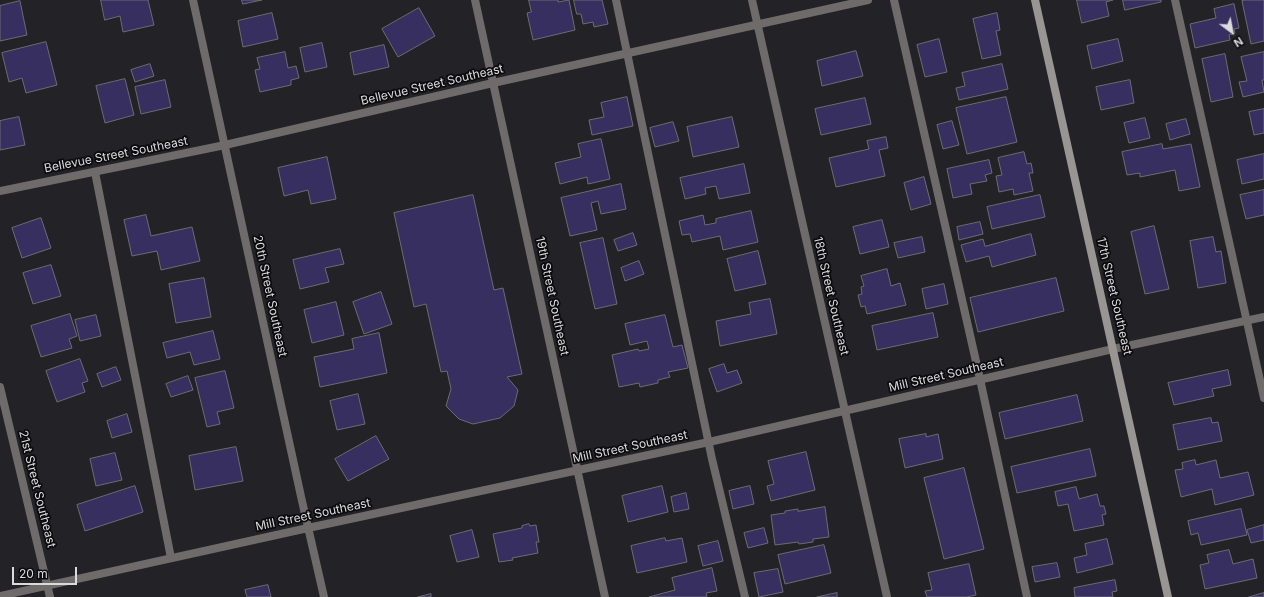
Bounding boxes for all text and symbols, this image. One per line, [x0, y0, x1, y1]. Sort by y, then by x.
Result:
north arrow [1212, 12, 1252, 52]
text: N [1231, 34, 1246, 50]
street label: Bellevue Street Southeast [359, 62, 505, 108]
street label: Bellevue Street Southeast [43, 134, 189, 176]
street label: 20th Street Southeast [250, 234, 290, 358]
street label: 19th Street Southeast [532, 235, 572, 357]
street label: 18th Street Southeast [810, 235, 852, 357]
street label: 17th Street Southeast [1093, 236, 1135, 356]
street label: Mill Street Southeast [887, 355, 1005, 395]
street label: Mill Street Southeast [571, 428, 689, 466]
street label: 21st Street Southeast [15, 429, 59, 549]
street label: Mill Street Southeast [254, 496, 372, 534]
scale bar [14, 559, 79, 585]
text: 20 m [19, 566, 48, 581]

